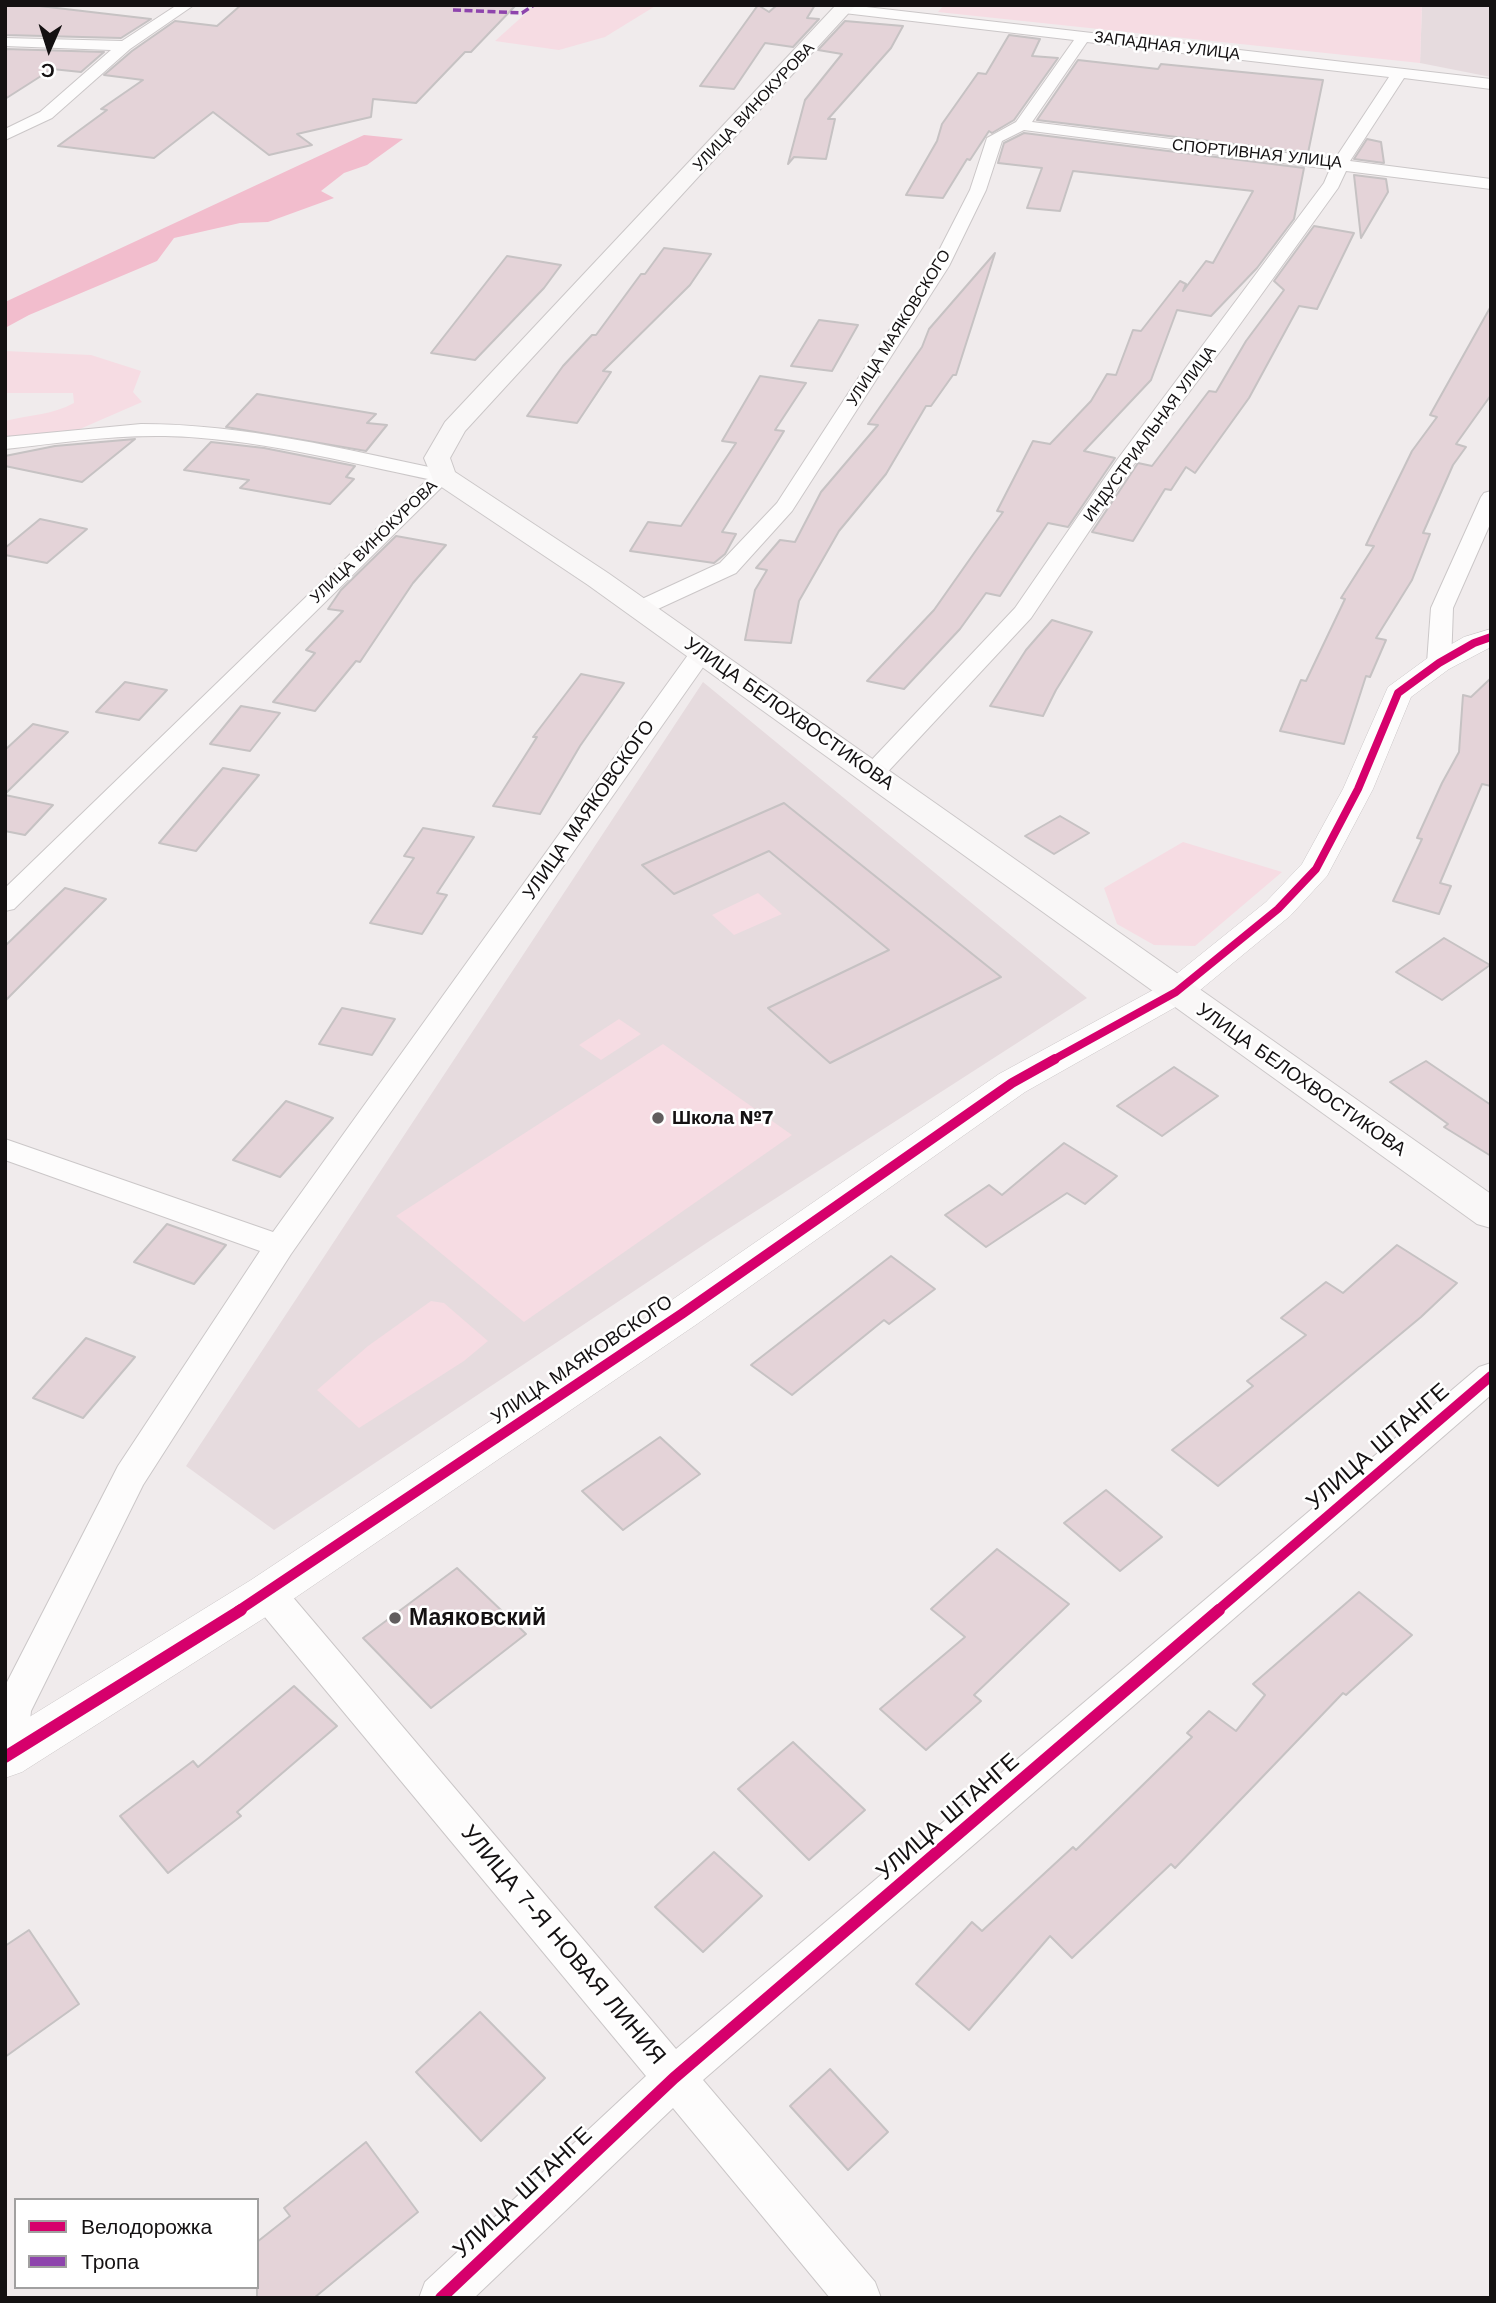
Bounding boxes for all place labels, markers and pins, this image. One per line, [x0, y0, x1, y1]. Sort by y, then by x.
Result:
place label: Школа №7 [672, 1107, 773, 1129]
marker: Школа №7 [650, 1110, 666, 1126]
place label: Маяковский [409, 1604, 546, 1632]
marker: Маяковский [387, 1610, 403, 1626]

